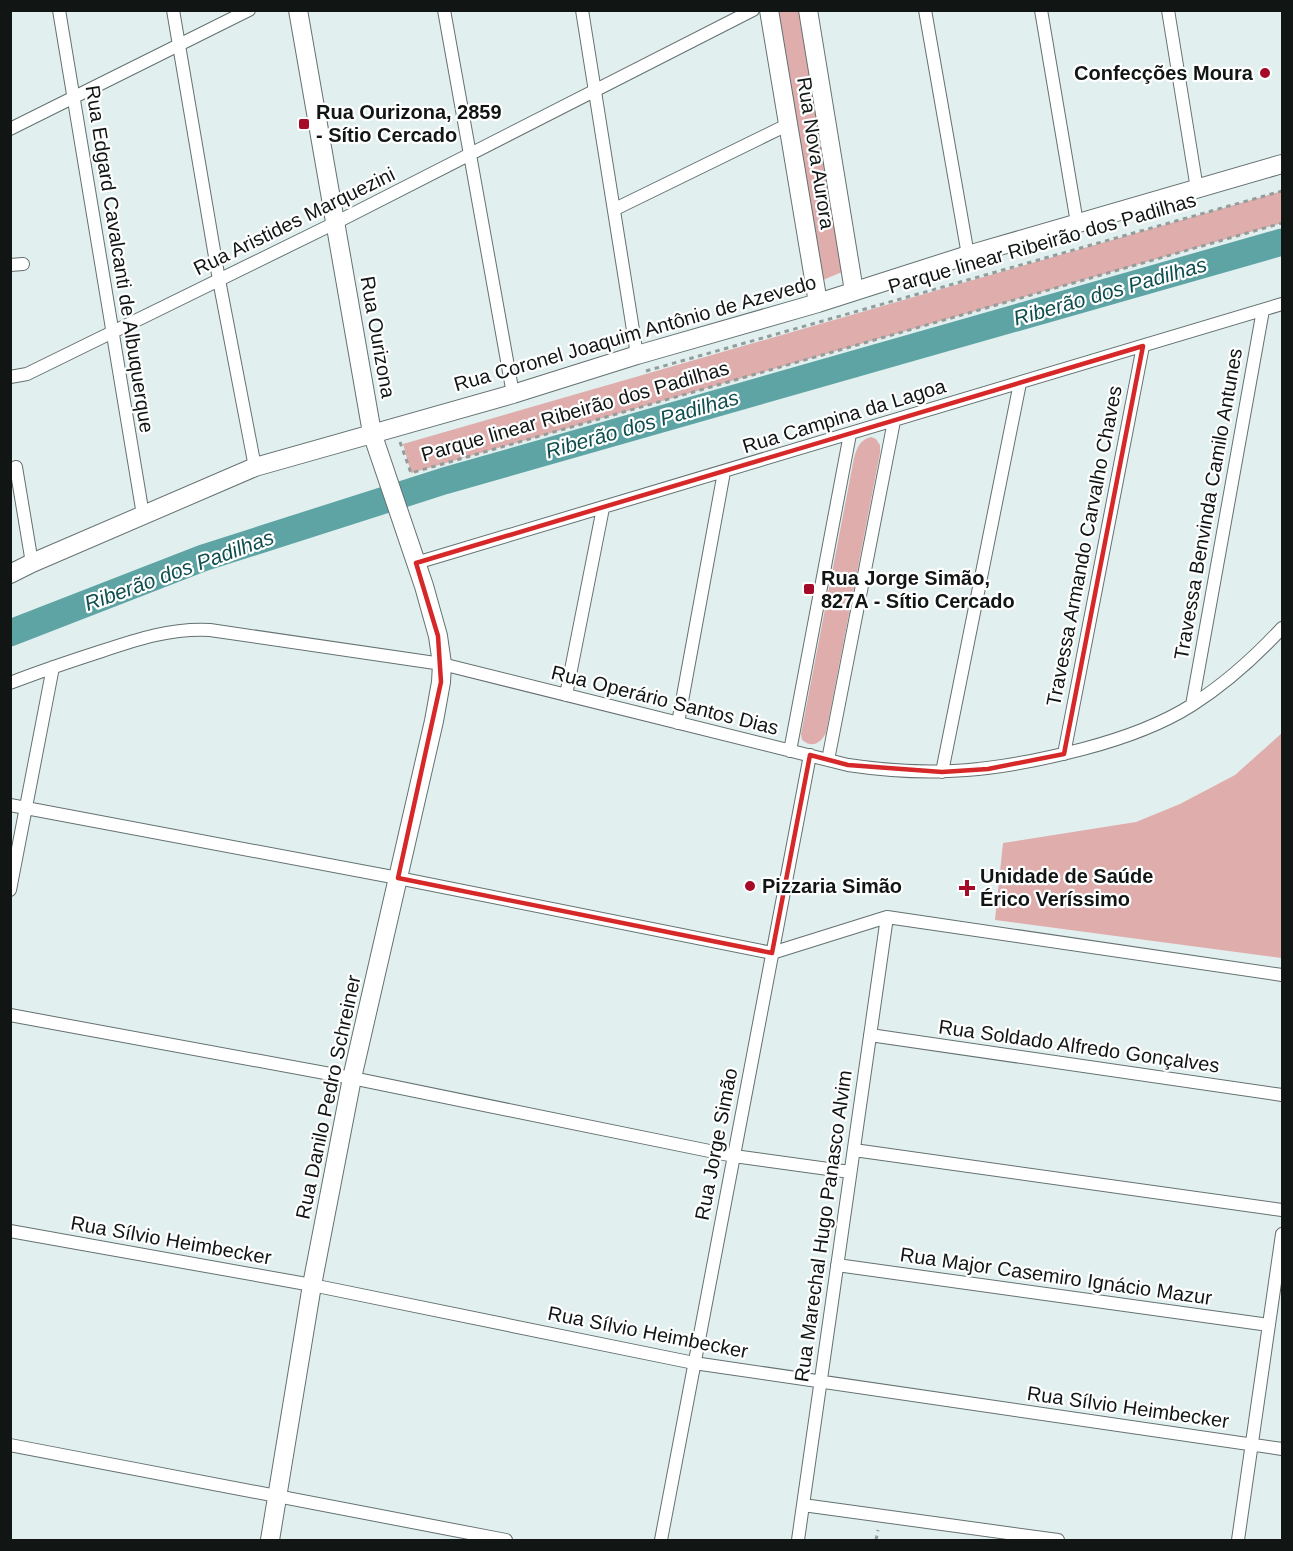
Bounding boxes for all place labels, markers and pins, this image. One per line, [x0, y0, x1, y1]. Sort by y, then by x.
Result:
place label: Confecções Moura [1074, 62, 1254, 84]
marker: Confecções Moura [1258, 66, 1272, 80]
place label: Rua Ourizona, 2859 - Sítio Cercado [316, 101, 502, 146]
marker: Rua Ourizona, 2859 - Sítio Cercado [297, 117, 311, 131]
place label: Rua Jorge Simão, 827A - Sítio Cercado [821, 567, 1015, 612]
marker: Rua Jorge Simão, 827A - Sítio Cercado [802, 582, 816, 596]
place label: Unidade de Saúde Érico Veríssimo [980, 865, 1153, 910]
place label: Pizzaria Simão [762, 875, 902, 897]
marker: Pizzaria Simão [743, 879, 757, 893]
marker: Unidade de Saúde Érico Veríssimo [958, 879, 976, 897]

